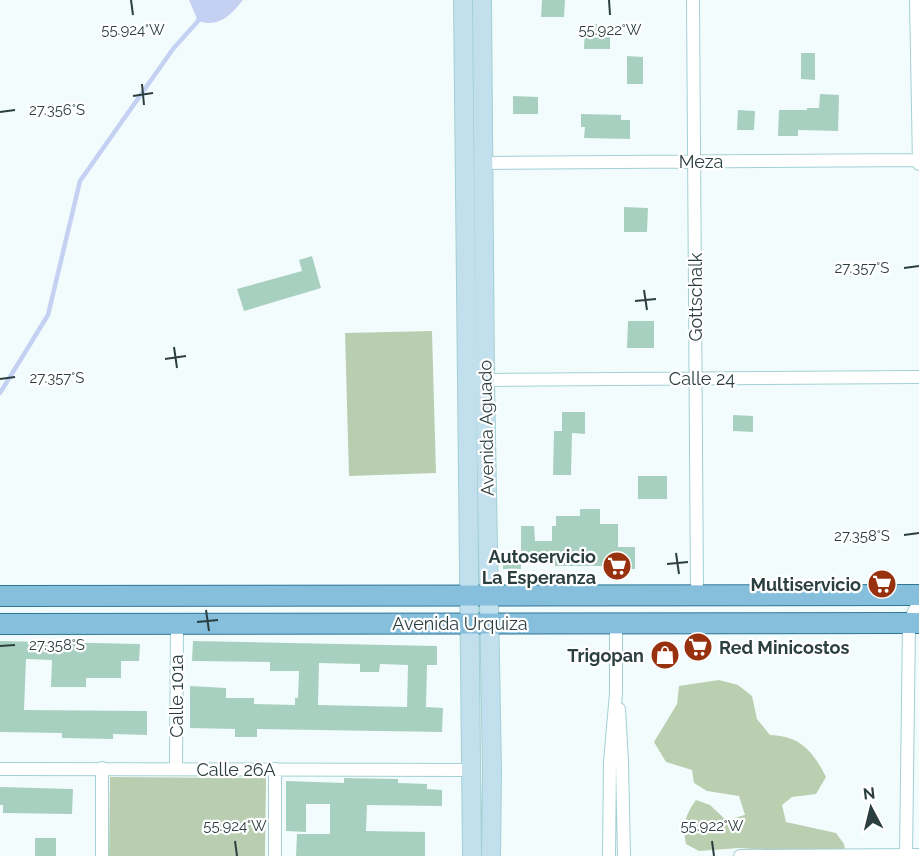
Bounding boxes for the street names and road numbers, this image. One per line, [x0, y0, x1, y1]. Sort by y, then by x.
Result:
street label: Meza [679, 151, 723, 172]
street label: Gottschalk [685, 252, 706, 341]
street label: Avenida Aguado [474, 359, 498, 496]
street label: Calle 24 [669, 368, 735, 389]
street label: Avenida Urquiza [392, 613, 528, 634]
street label: Calle 101a [166, 654, 187, 738]
street label: Calle 26A [196, 759, 276, 780]

